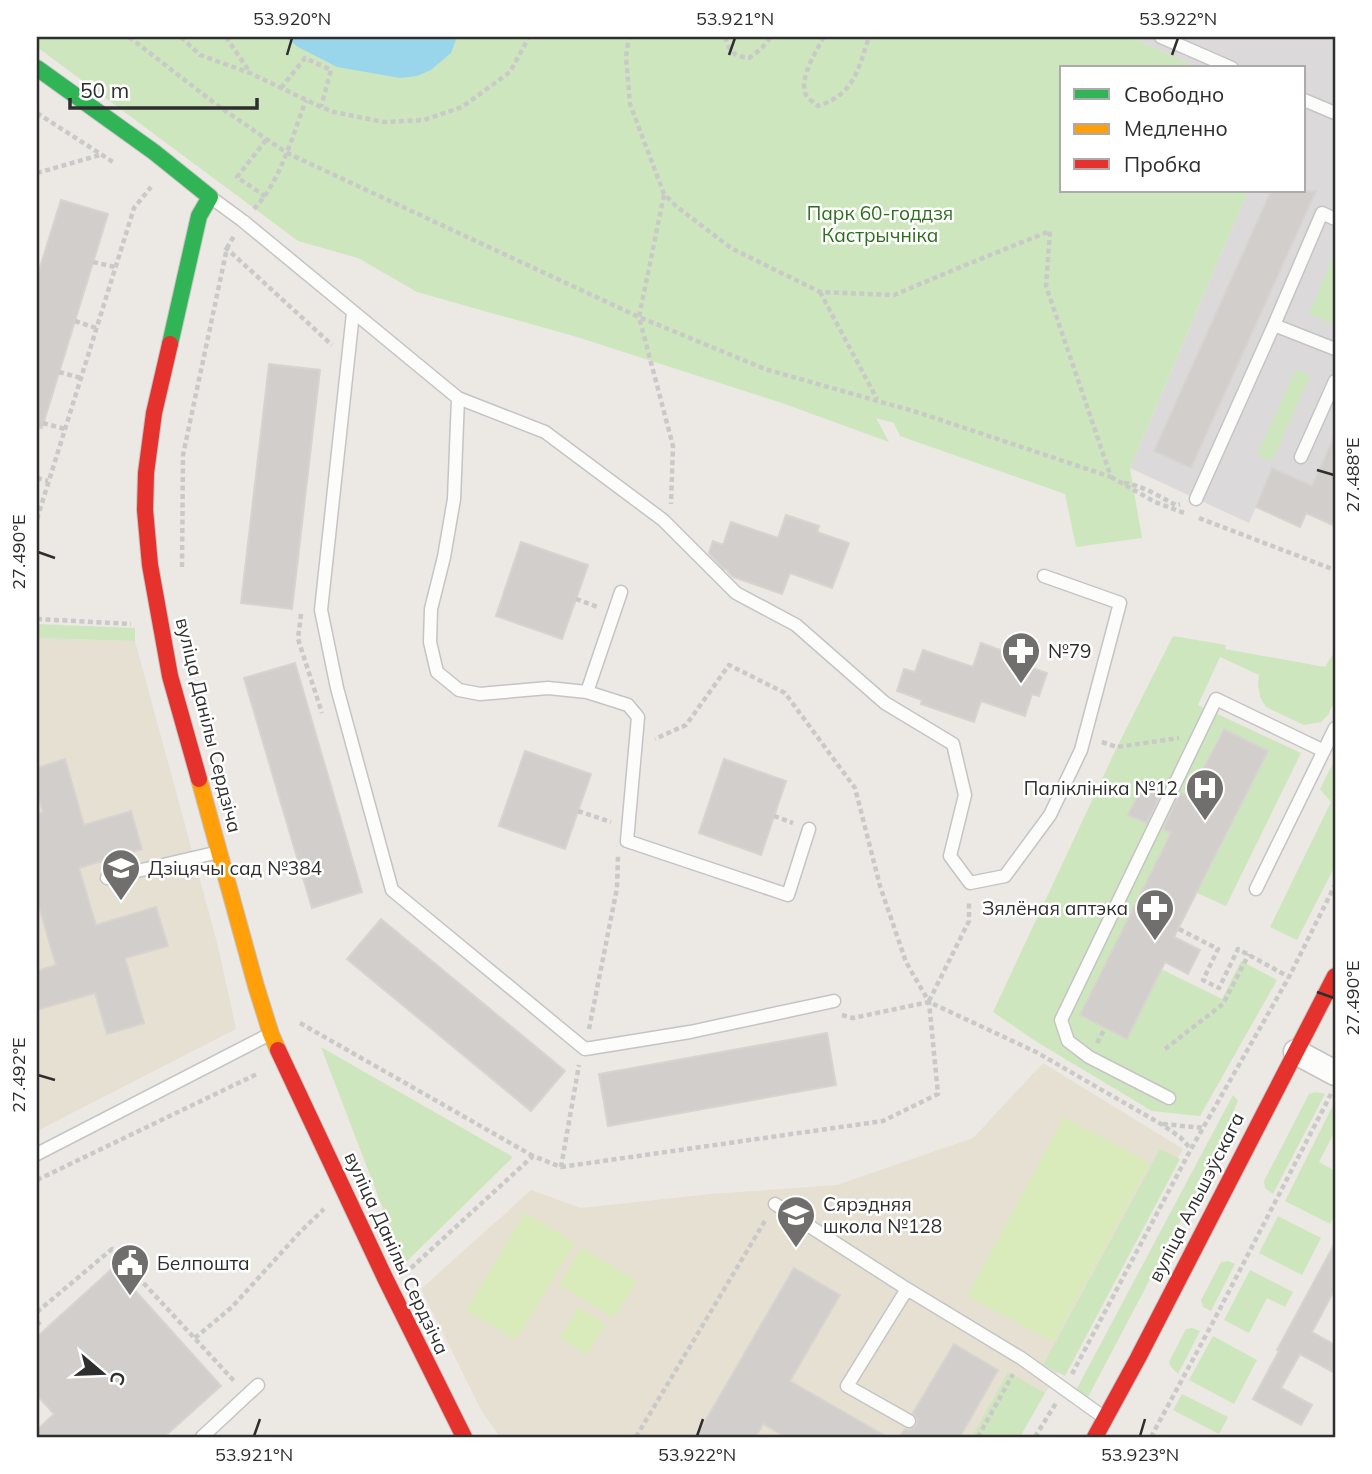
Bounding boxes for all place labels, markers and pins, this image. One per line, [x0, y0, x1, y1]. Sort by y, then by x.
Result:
pharmacy icon: №79 [1000, 630, 1042, 685]
place label: №79 [1048, 639, 1091, 663]
hospital icon: Паліклініка №12 [1184, 767, 1226, 822]
place label: Паліклініка №12 [1024, 776, 1178, 800]
school or university icon: Дзіцячы сад №384 [100, 847, 142, 902]
place label: Дзіцячы сад №384 [148, 856, 322, 880]
pharmacy icon: Зялёная аптэка [1134, 887, 1176, 942]
place label: Зялёная аптэка [982, 896, 1128, 920]
place label: Сярэдняя школа №128 [823, 1192, 942, 1238]
school or university icon: Сярэдняя школа №128 [775, 1194, 817, 1249]
public building icon: Белпошта [109, 1242, 151, 1297]
place label: Белпошта [157, 1251, 250, 1275]

